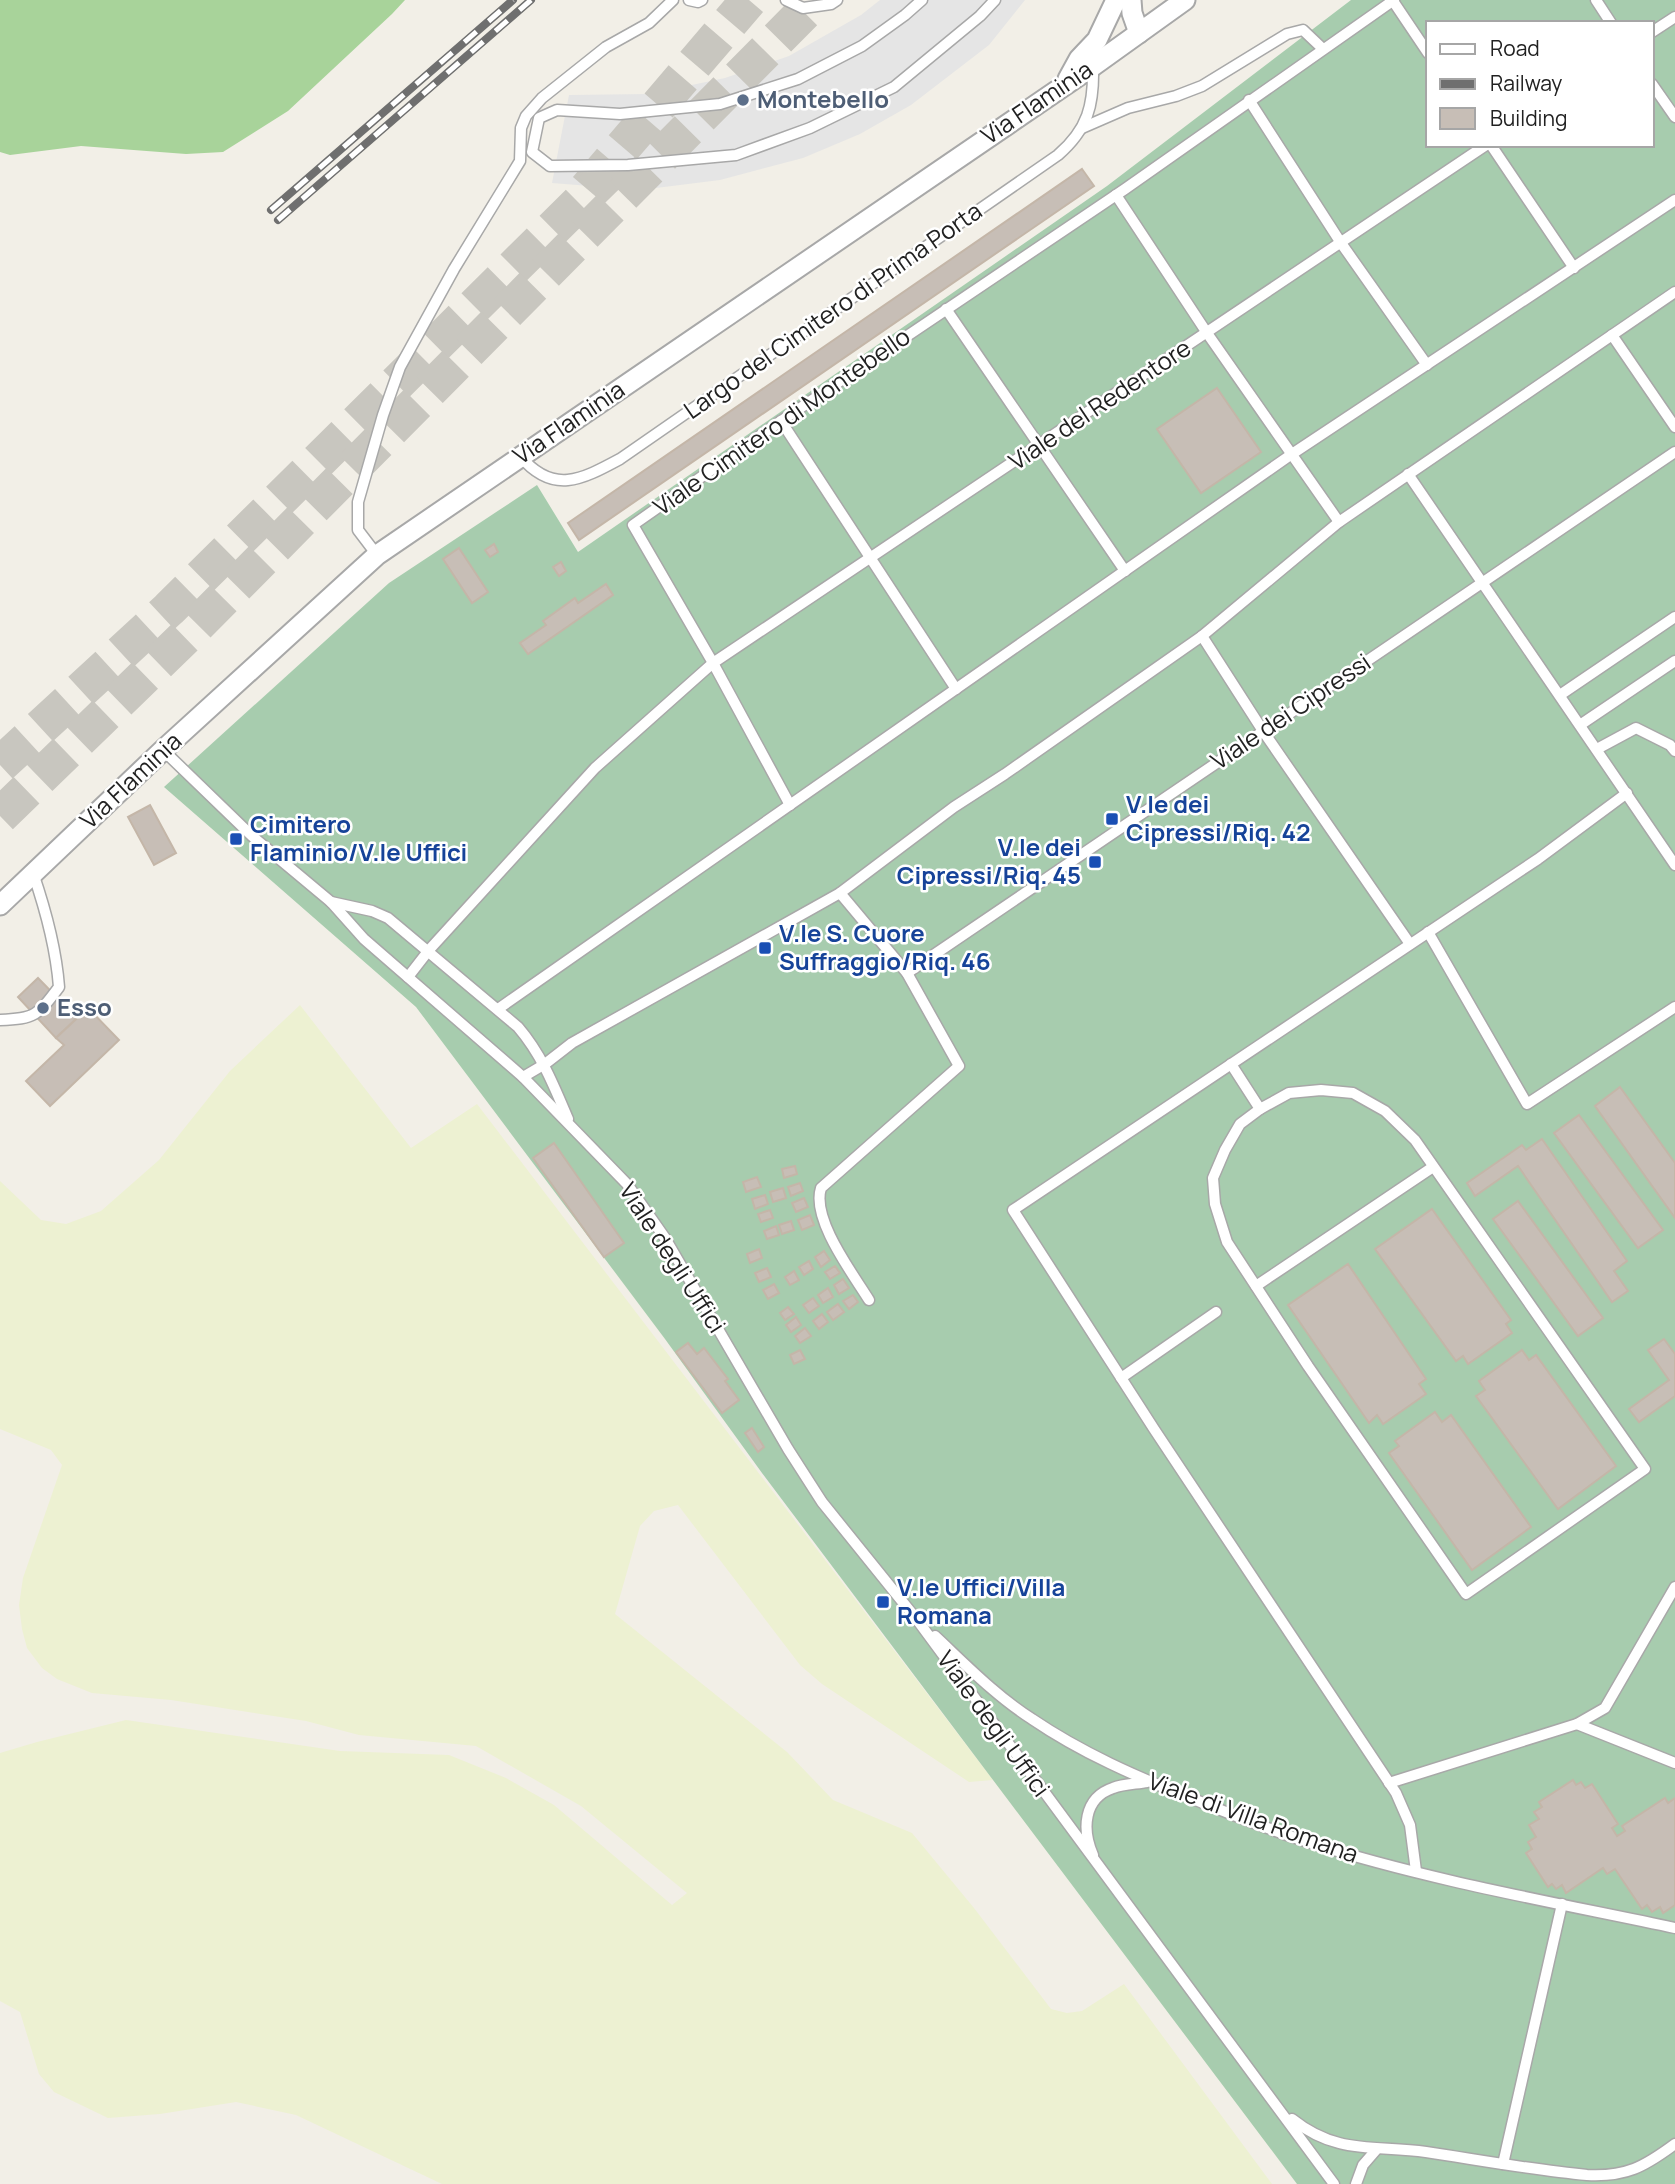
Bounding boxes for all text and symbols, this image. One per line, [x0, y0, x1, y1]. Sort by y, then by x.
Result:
legend [1426, 21, 1654, 147]
text: Road [1490, 34, 1540, 62]
street label: Via Flaminia [974, 52, 1098, 151]
text: Railway [1490, 69, 1562, 97]
place label: Montebello [757, 82, 889, 115]
marker: Montebello [735, 92, 751, 108]
text: Building [1490, 104, 1567, 132]
street label: Largo del Cimitero di Prima Porta [676, 194, 988, 426]
street label: Viale Cimitero di Montebello [646, 319, 916, 522]
street label: Viale del Redentore [1002, 330, 1197, 477]
street label: Via Flaminia [506, 372, 630, 471]
street label: Viale dei Cipressi [1204, 645, 1377, 777]
street label: Via Flaminia [72, 724, 188, 836]
place label: V.le dei Cipressi/Riq. 42 [1126, 787, 1311, 848]
place label: Cimitero Flaminio/V.le Uffici [250, 807, 467, 868]
marker: V.le dei Cipressi/Riq. 42 [1104, 811, 1120, 827]
place label: V.le dei Cipressi/Riq. 45 [897, 830, 1081, 891]
marker: Cimitero Flaminio/V.le Uffici [228, 831, 244, 847]
marker: V.le dei Cipressi/Riq. 45 [1087, 854, 1103, 870]
place label: V.le S. Cuore Suffraggio/Riq. 46 [779, 916, 991, 977]
marker: V.le S. Cuore Suffraggio/Riq. 46 [757, 940, 773, 956]
place label: Esso [57, 990, 112, 1023]
marker: Esso [35, 1000, 51, 1016]
street label: Viale degli Uffici [612, 1176, 734, 1339]
place label: V.le Uffici/Villa Romana [897, 1570, 1065, 1631]
marker: V.le Uffici/Villa Romana [875, 1594, 891, 1610]
street label: Viale degli Uffici [930, 1643, 1058, 1803]
street label: Viale di Villa Romana [1144, 1763, 1363, 1870]

